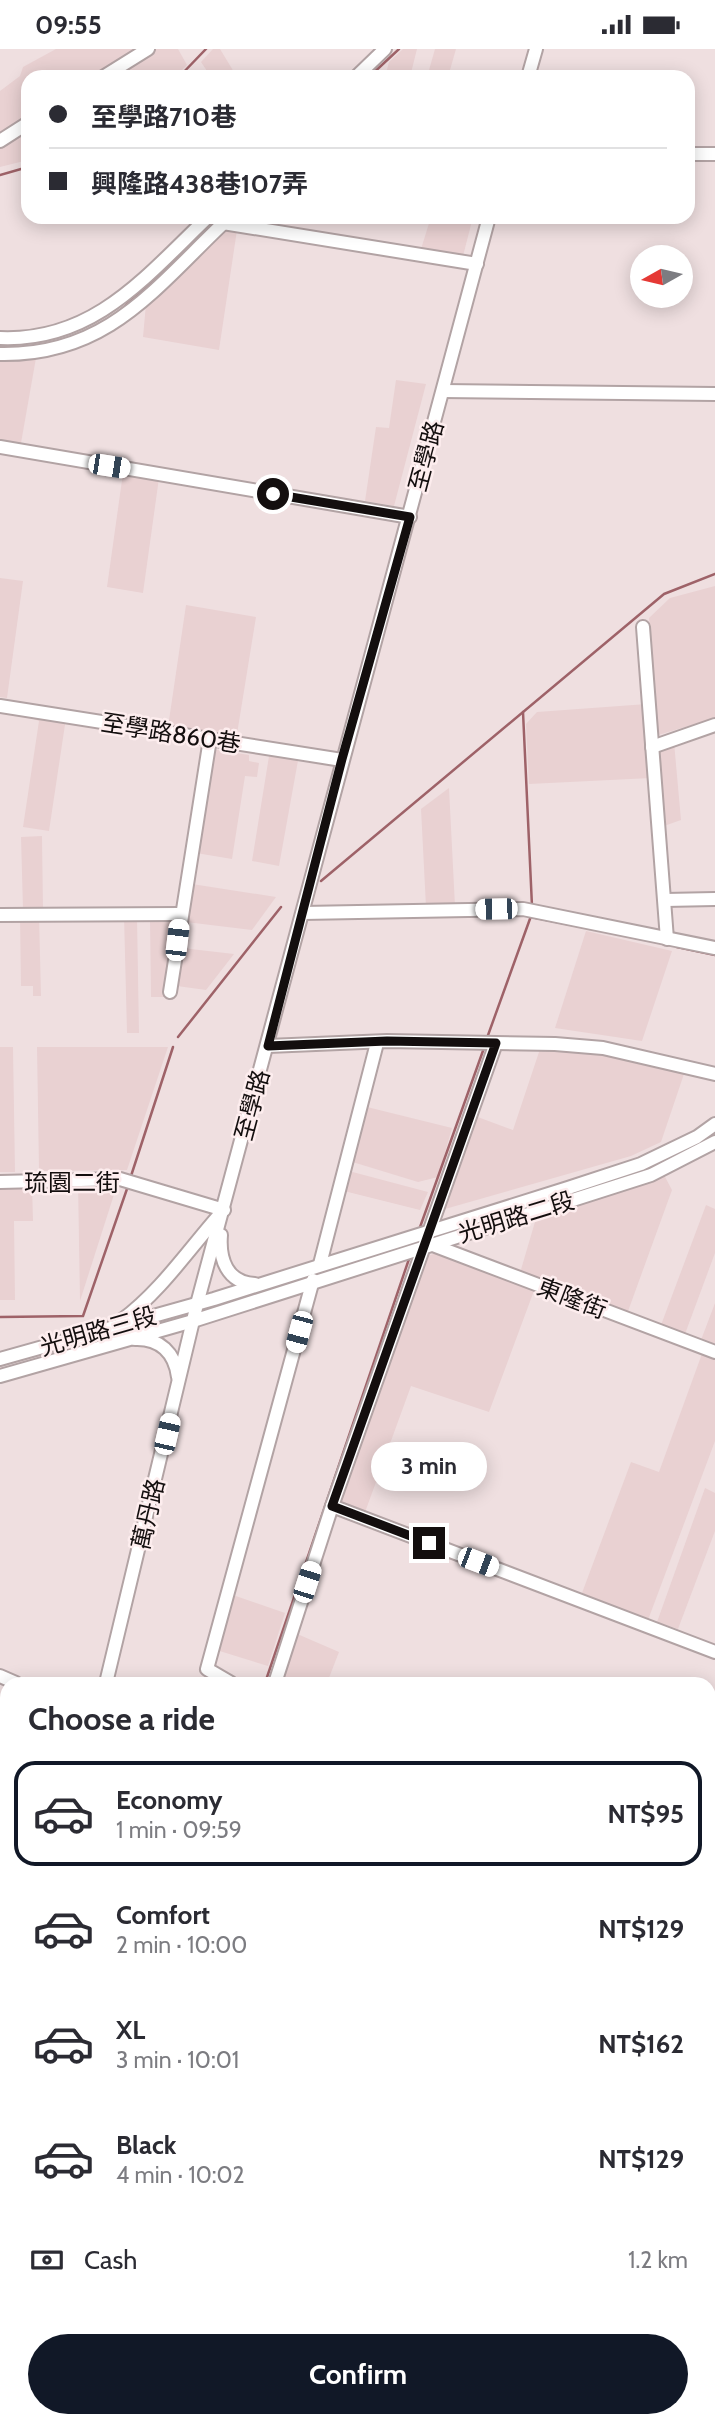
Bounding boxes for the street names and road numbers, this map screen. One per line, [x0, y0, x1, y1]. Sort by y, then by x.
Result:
street label: 至學路 [403, 417, 449, 495]
street label: 至學路860巷 [99, 708, 243, 758]
street label: 至學路 [229, 1066, 275, 1144]
street label: 琉園二街 [24, 1168, 120, 1197]
street label: 光明路二段 [454, 1186, 578, 1248]
street label: 東隆街 [533, 1272, 611, 1324]
street label: 光明路三段 [36, 1301, 160, 1361]
street label: 萬丹路 [126, 1476, 170, 1552]

